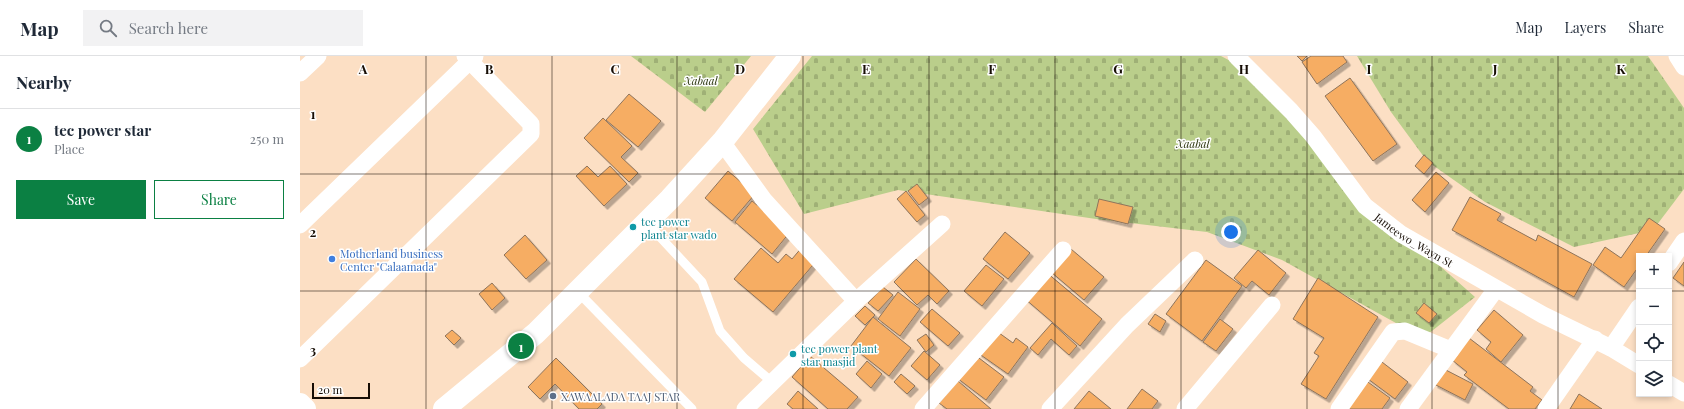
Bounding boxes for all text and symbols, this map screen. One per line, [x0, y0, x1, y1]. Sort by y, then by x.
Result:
search box [83, 10, 363, 46]
text: Map [20, 15, 59, 41]
icon: search [97, 17, 119, 39]
text: Search here [129, 18, 208, 38]
text: Map [1515, 18, 1543, 37]
text: Layers [1565, 18, 1606, 37]
text: Share [1628, 18, 1664, 37]
text: A [358, 60, 368, 77]
text: B [485, 60, 494, 77]
text: C [610, 60, 620, 77]
text: D [735, 60, 745, 77]
text: E [862, 60, 870, 77]
text: F [988, 60, 996, 77]
text: G [1113, 60, 1123, 77]
text: H [1239, 60, 1249, 77]
text: I [1367, 60, 1372, 77]
text: J [1492, 60, 1498, 77]
text: K [1616, 60, 1626, 77]
text: Nearby [16, 71, 71, 93]
park label: Xabaal [683, 73, 719, 88]
text: 1 [311, 105, 316, 122]
text: tec power star [54, 120, 151, 140]
text: 1 [27, 130, 31, 147]
text: 250 m [250, 130, 284, 147]
park label: Xaabal [1175, 136, 1211, 151]
text: Place [54, 140, 85, 157]
button: Save [16, 180, 146, 219]
button: Share [154, 180, 284, 219]
street label: Jameewo_Wayn St [1371, 208, 1456, 270]
place label: tec power plant star wado [641, 214, 717, 242]
marker: tec power plant star wado [628, 222, 638, 232]
your location [1221, 222, 1241, 242]
text: 2 [310, 223, 317, 240]
place label: Motherland business Center "Calaamada" [340, 246, 443, 274]
map controls [1636, 253, 1672, 397]
button: + [1636, 253, 1672, 289]
marker: Motherland business Center "Calaamada" [327, 254, 337, 264]
button: − [1636, 289, 1672, 325]
button: locate [1636, 325, 1672, 361]
pin: 1 [508, 331, 534, 361]
text: 3 [310, 341, 316, 358]
place label: tec power plant star masjid [801, 341, 878, 369]
marker: tec power plant star masjid [788, 349, 798, 359]
button: layers [1636, 361, 1672, 397]
scale bar [312, 381, 370, 400]
text: 20 m [318, 382, 342, 397]
place label: XAWAALADA TAAJ STAR [561, 389, 681, 404]
marker: XAWAALADA TAAJ STAR [548, 391, 558, 401]

